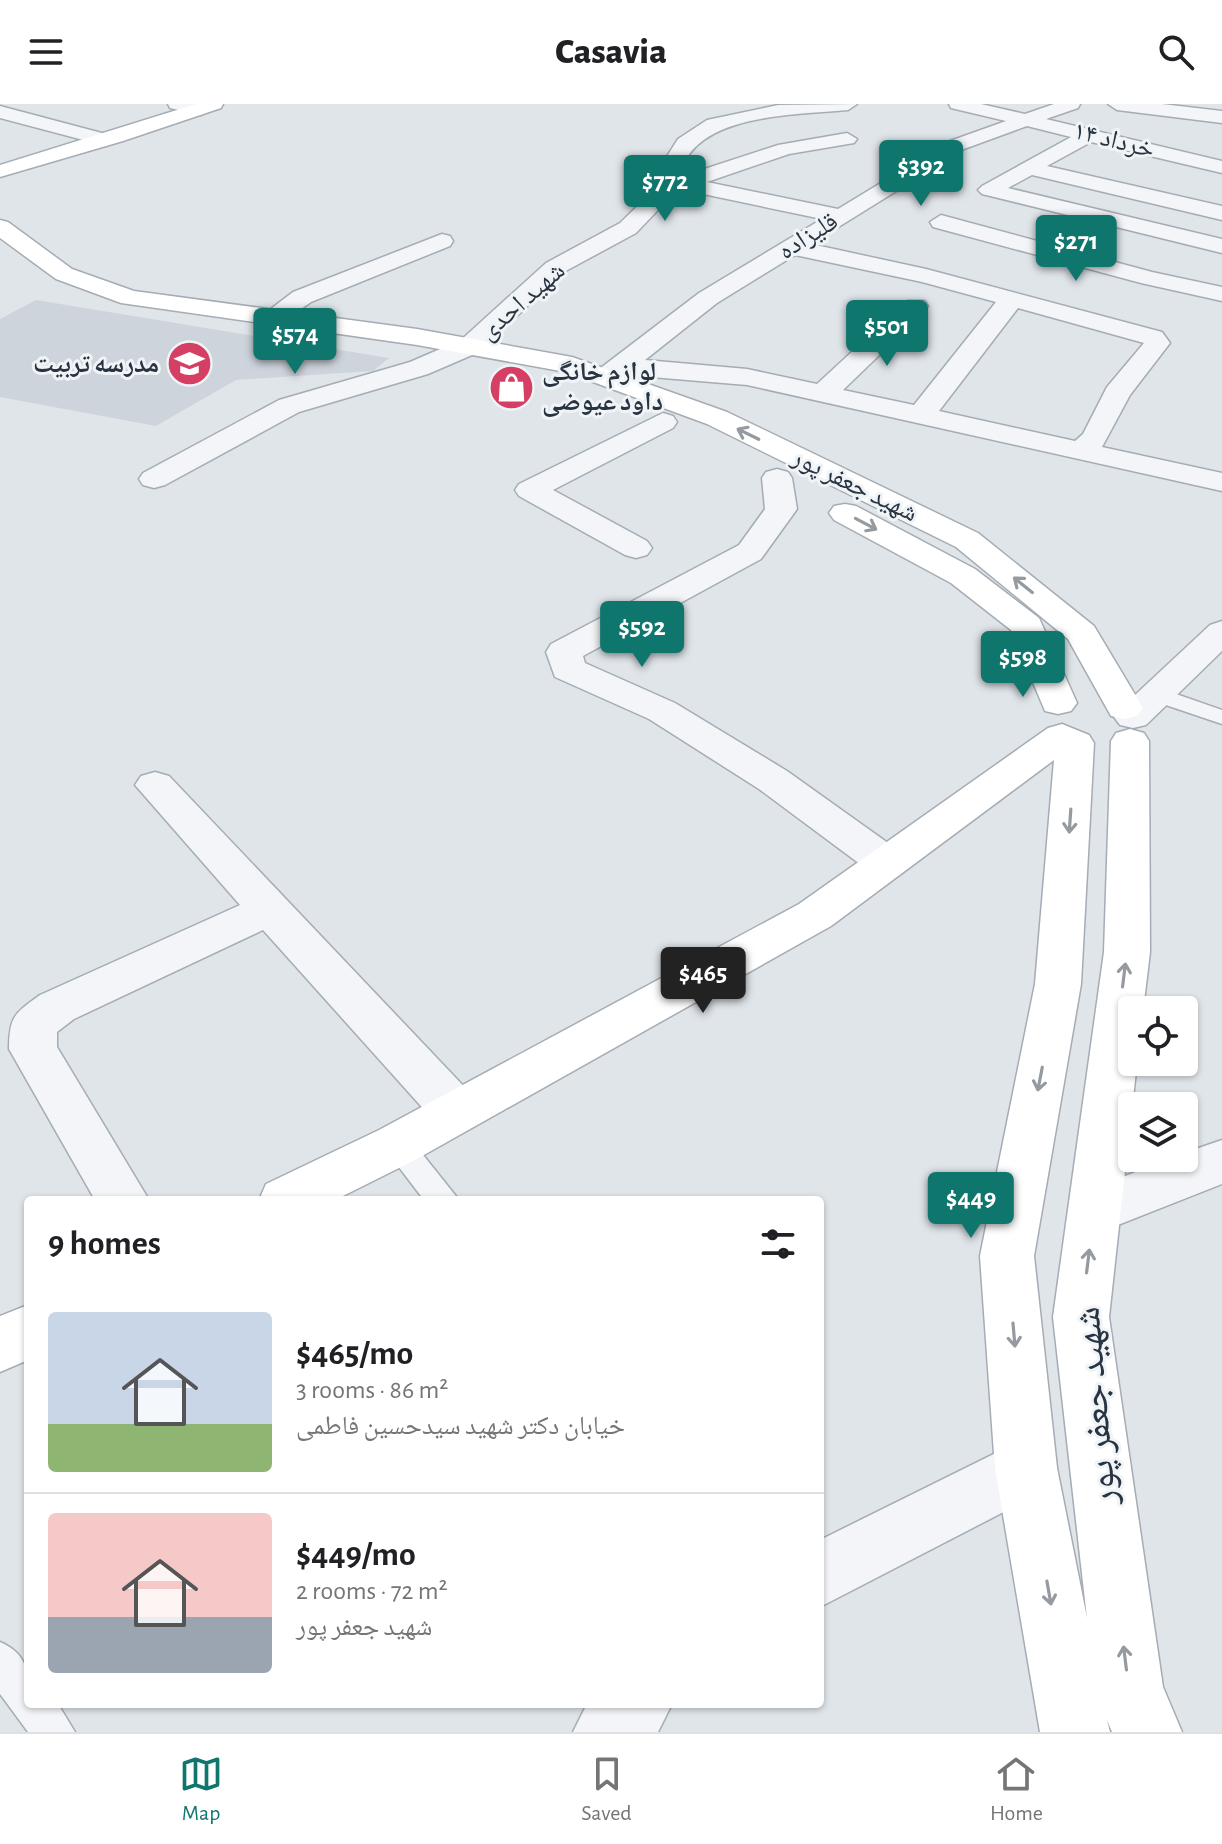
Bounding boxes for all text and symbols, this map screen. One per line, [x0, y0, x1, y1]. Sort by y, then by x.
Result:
icon: menu [24, 30, 68, 74]
icon: search [1154, 30, 1198, 74]
text: Casavia [555, 34, 667, 70]
street label: ۱۴ خرداد [1071, 117, 1157, 164]
pin: $392 [874, 140, 968, 208]
text: $392 [897, 153, 945, 179]
pin: $772 [618, 155, 712, 223]
text: $772 [642, 168, 688, 194]
street label: قلیزاده [774, 208, 843, 265]
pin: $271 [1029, 215, 1123, 283]
text: $271 [1054, 228, 1098, 254]
street label: شهید احدی [474, 257, 571, 346]
pin: $501 [840, 300, 934, 368]
pin: $574 [248, 308, 342, 376]
text: $501 [864, 313, 910, 339]
text: $574 [271, 321, 319, 347]
school or university icon: مدرسه تربیت [166, 340, 214, 388]
place label: مدرسه تربیت [33, 351, 159, 378]
place label: لوازم خانگی داود عیوضی [542, 359, 663, 417]
shop icon: لوازم خانگی داود عیوضی [487, 363, 535, 411]
one-way arrow [736, 425, 760, 441]
street label: شهید جعفر پور [786, 443, 922, 529]
one-way arrow [854, 516, 877, 532]
one-way arrow [1013, 577, 1034, 594]
pin: $592 [595, 601, 689, 669]
text: $592 [618, 614, 666, 640]
pin: $598 [976, 631, 1070, 699]
text: $598 [999, 644, 1047, 670]
one-way arrow [1062, 807, 1077, 834]
pin: $465 [656, 947, 750, 1015]
text: $465 [679, 960, 727, 986]
one-way arrow [1117, 963, 1132, 988]
map controls [1118, 996, 1198, 1172]
button: locate [1118, 996, 1198, 1076]
one-way arrow [1032, 1065, 1047, 1091]
button: layers [1118, 1092, 1198, 1172]
pin: $449 [924, 1172, 1018, 1240]
text: $449 [946, 1185, 996, 1211]
icon: filters [756, 1222, 800, 1266]
text: 9 homes [48, 1227, 161, 1261]
one-way arrow [1081, 1248, 1096, 1275]
street label: شهید جعفر پور [1068, 1305, 1125, 1508]
one-way arrow [1007, 1321, 1022, 1348]
text: $465/mo [296, 1337, 413, 1371]
icon: home [112, 1344, 208, 1440]
text: 3 rooms · 86 m² [296, 1377, 448, 1403]
text: خیابان دکتر شهید سیدحسین فاطمی [296, 1413, 625, 1439]
text: $449/mo [296, 1538, 416, 1572]
icon: home [112, 1545, 208, 1641]
text: 2 rooms · 72 m² [296, 1578, 448, 1604]
one-way arrow [1043, 1579, 1058, 1605]
text: شهید جعفر پور [296, 1614, 432, 1640]
one-way arrow [1117, 1645, 1132, 1672]
tab: Map [179, 1752, 223, 1826]
tab: Saved [581, 1752, 632, 1826]
tab: Home [990, 1752, 1043, 1826]

